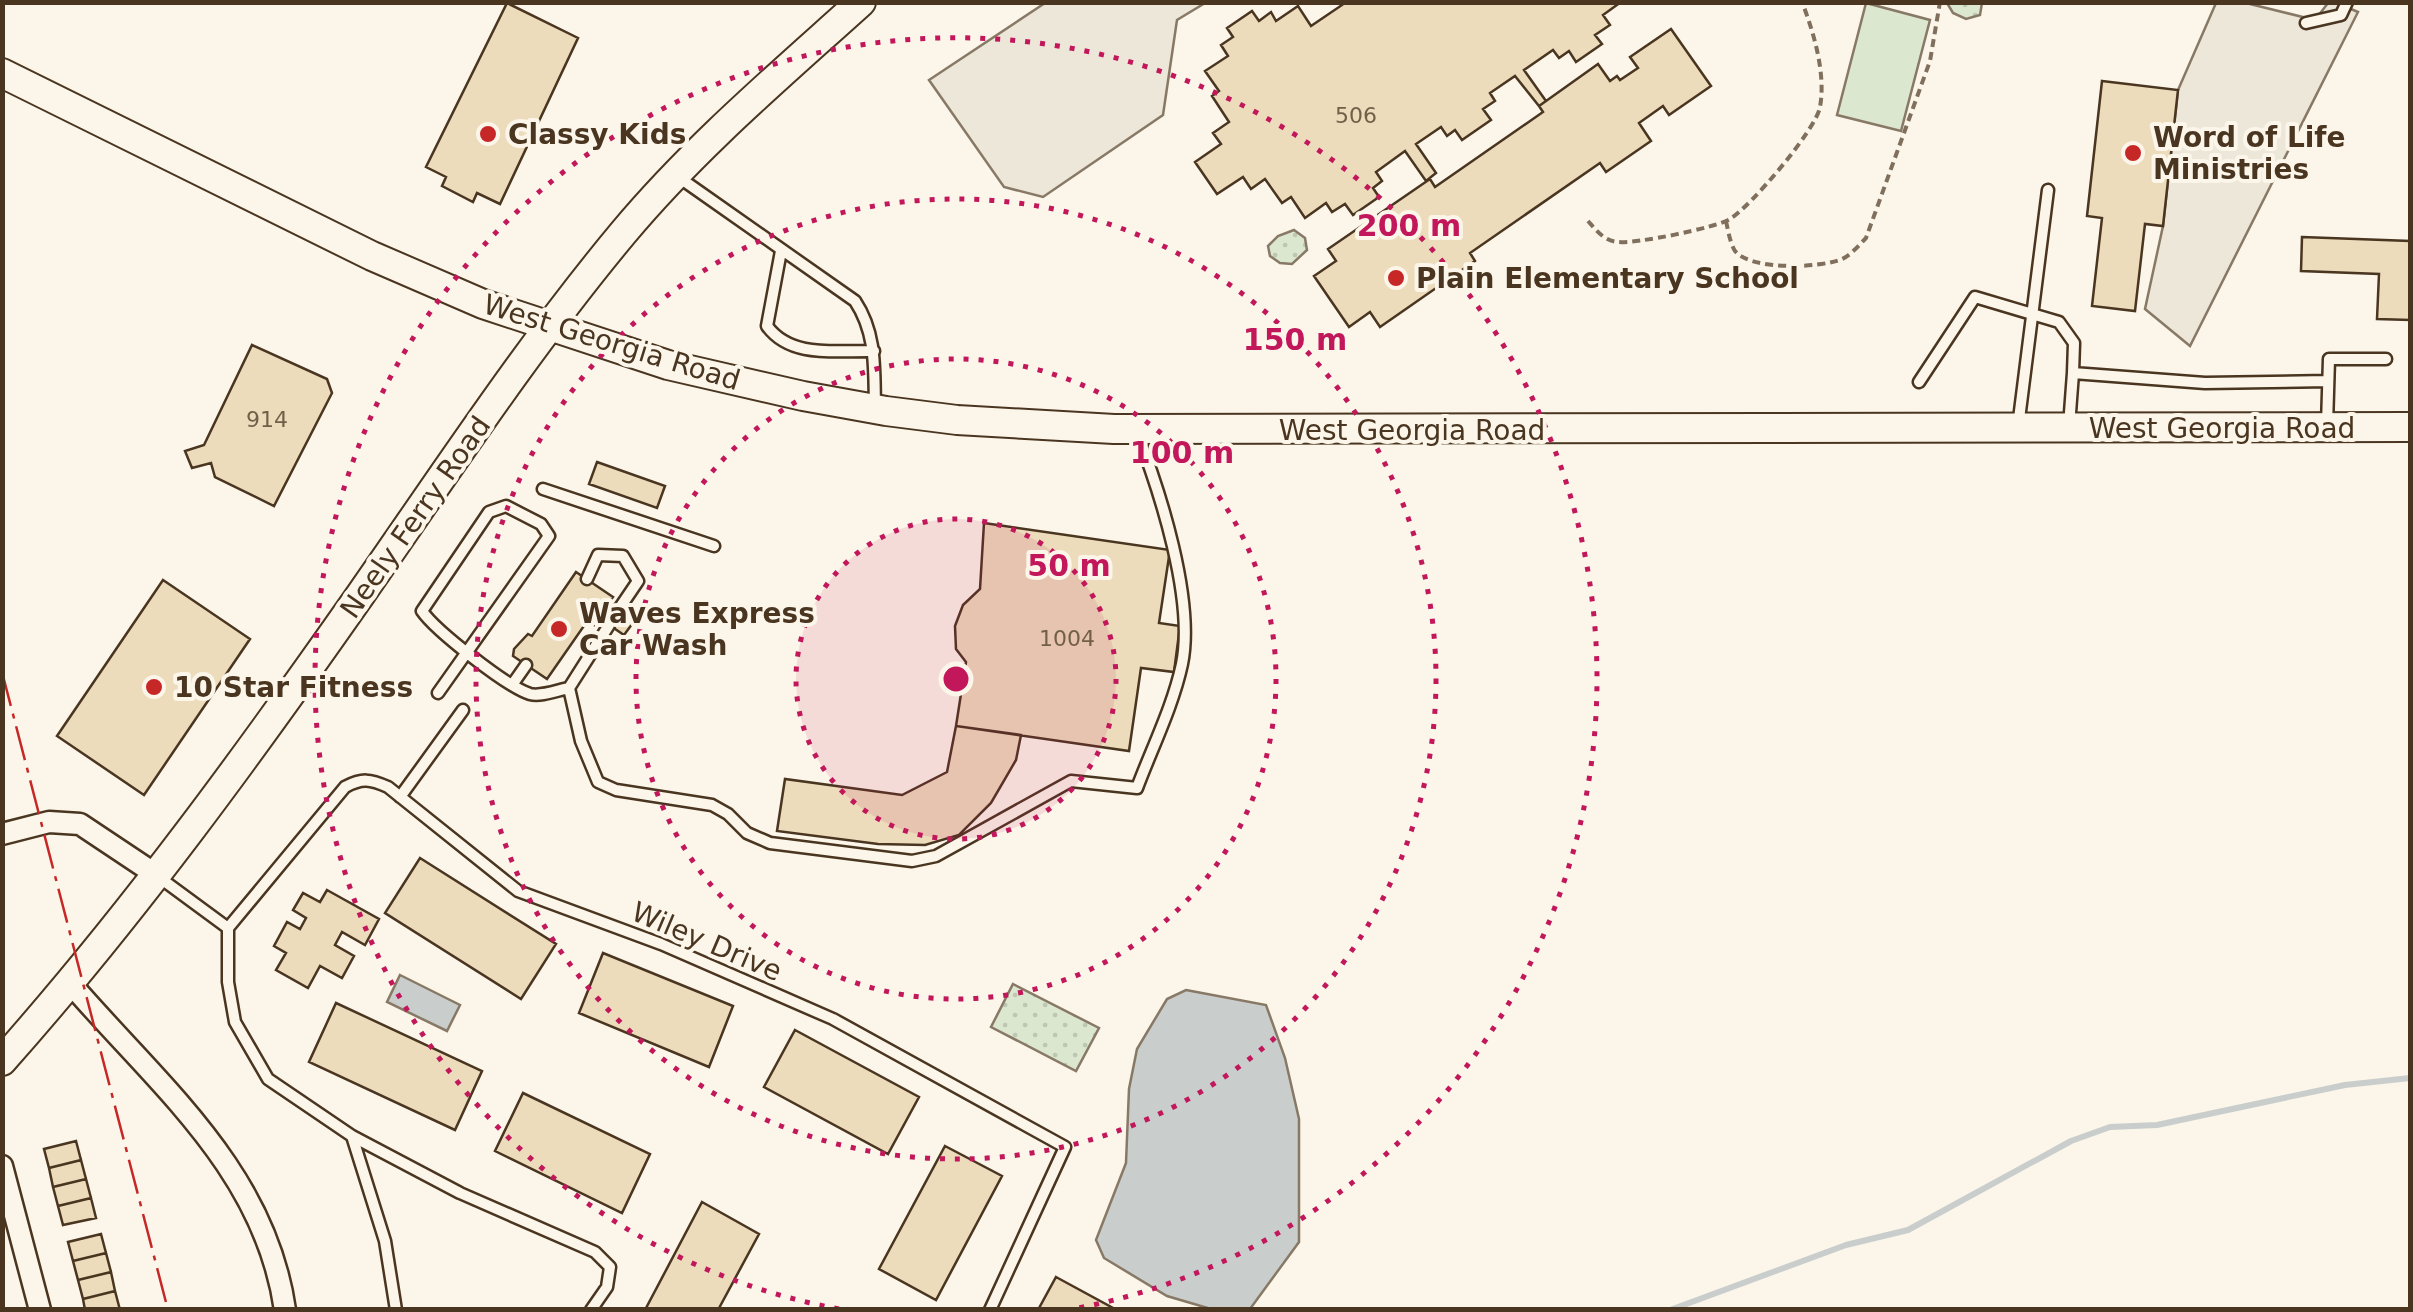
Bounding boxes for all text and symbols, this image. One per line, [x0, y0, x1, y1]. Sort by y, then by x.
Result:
house number: 506 [1335, 103, 1377, 128]
place label: Classy Kids [508, 118, 686, 151]
place label: Word of Life Ministries [2153, 121, 2346, 186]
marker: Classy Kids [477, 123, 499, 145]
marker: Word of Life Ministries [2122, 142, 2144, 164]
text: 200 m [1357, 208, 1461, 243]
place label: Plain Elementary School [1416, 262, 1799, 295]
marker: Plain Elementary School [1385, 267, 1407, 289]
street label: West Georgia Road [480, 288, 744, 397]
text: 150 m [1243, 322, 1347, 357]
house number: 914 [246, 407, 288, 432]
street label: Neely Ferry Road [333, 410, 497, 625]
street label: West Georgia Road [2089, 412, 2355, 445]
street label: West Georgia Road [1279, 414, 1545, 447]
text: 100 m [1130, 435, 1234, 470]
text: 50 m [1027, 548, 1111, 583]
place label: Waves Express Car Wash [579, 597, 815, 662]
marker: Waves Express Car Wash [548, 618, 570, 640]
house number: 1004 [1039, 626, 1095, 651]
centre of rings [938, 661, 974, 697]
place label: 10 Star Fitness [174, 671, 413, 704]
marker: 10 Star Fitness [143, 676, 165, 698]
street label: Wiley Drive [627, 895, 787, 988]

